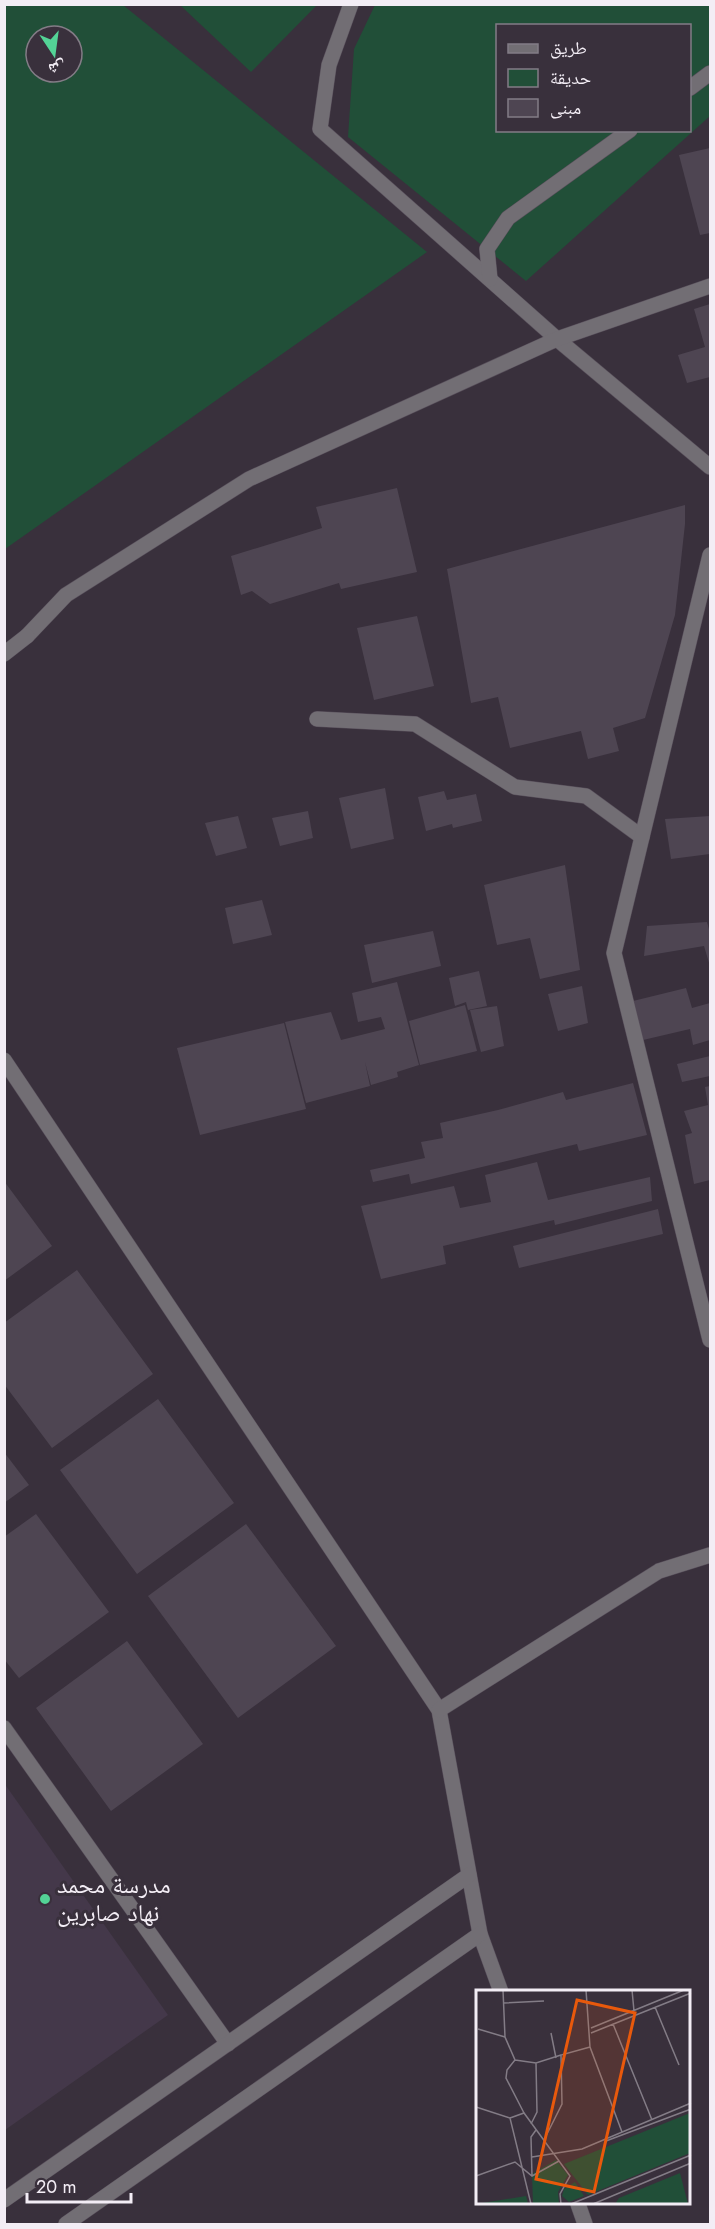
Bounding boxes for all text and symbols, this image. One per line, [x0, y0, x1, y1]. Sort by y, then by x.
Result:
north arrow [24, 24, 84, 84]
legend [496, 24, 691, 132]
text: طريق [550, 35, 587, 61]
text: ش [46, 55, 68, 81]
text: حديقة [550, 65, 591, 91]
text: مبنى [550, 95, 581, 121]
place label: مدرسة محمد نهاد صابرين [57, 1867, 171, 1930]
marker: مدرسة محمد نهاد صابرين [38, 1892, 52, 1906]
inset map [476, 1990, 691, 2205]
scale bar [27, 2166, 130, 2204]
text: 20 m [36, 2174, 76, 2200]

